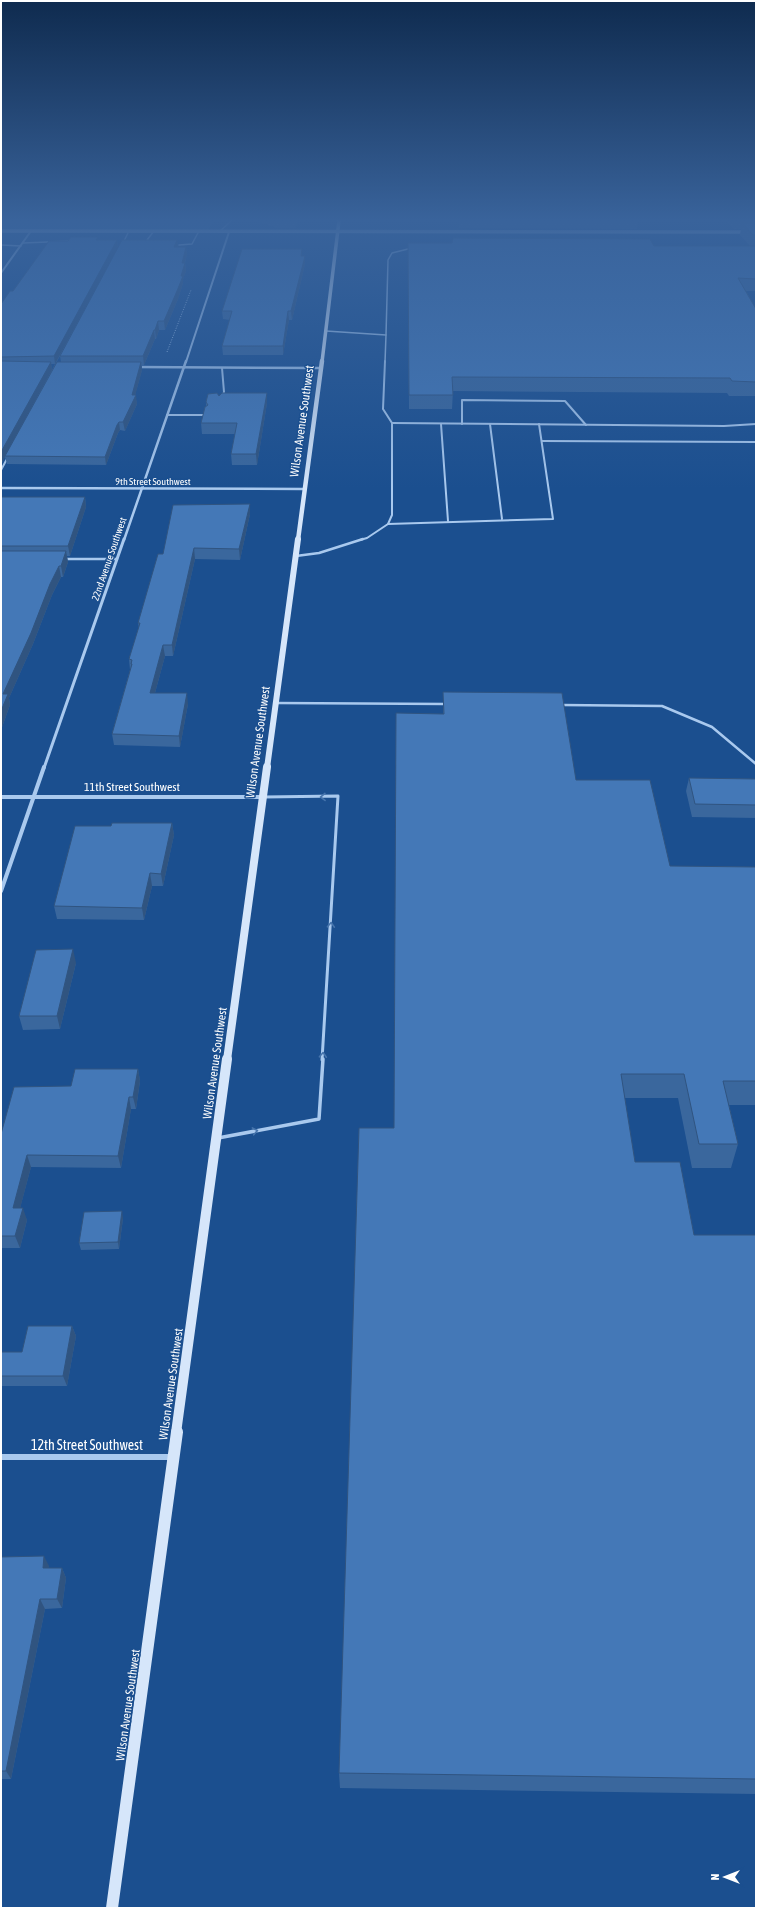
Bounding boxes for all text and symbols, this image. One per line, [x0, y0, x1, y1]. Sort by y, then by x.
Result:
street label: Wilson Avenue Southwest [287, 364, 317, 478]
street label: 9th Street Southwest [115, 476, 191, 487]
street label: 22nd Avenue Southwest [90, 516, 129, 602]
street label: Wilson Avenue Southwest [243, 685, 273, 799]
street label: 11th Street Southwest [84, 780, 181, 794]
one-way arrow [320, 792, 326, 801]
one-way arrow [326, 922, 335, 928]
street label: Wilson Avenue Southwest [200, 1006, 230, 1120]
one-way arrow [319, 1052, 327, 1058]
one-way arrow [252, 1128, 258, 1136]
street label: Wilson Avenue Southwest [156, 1327, 186, 1441]
street label: 12th Street Southwest [31, 1437, 143, 1453]
street label: Wilson Avenue Southwest [113, 1648, 143, 1762]
north arrow [705, 1857, 745, 1897]
text: N [709, 1874, 721, 1880]

